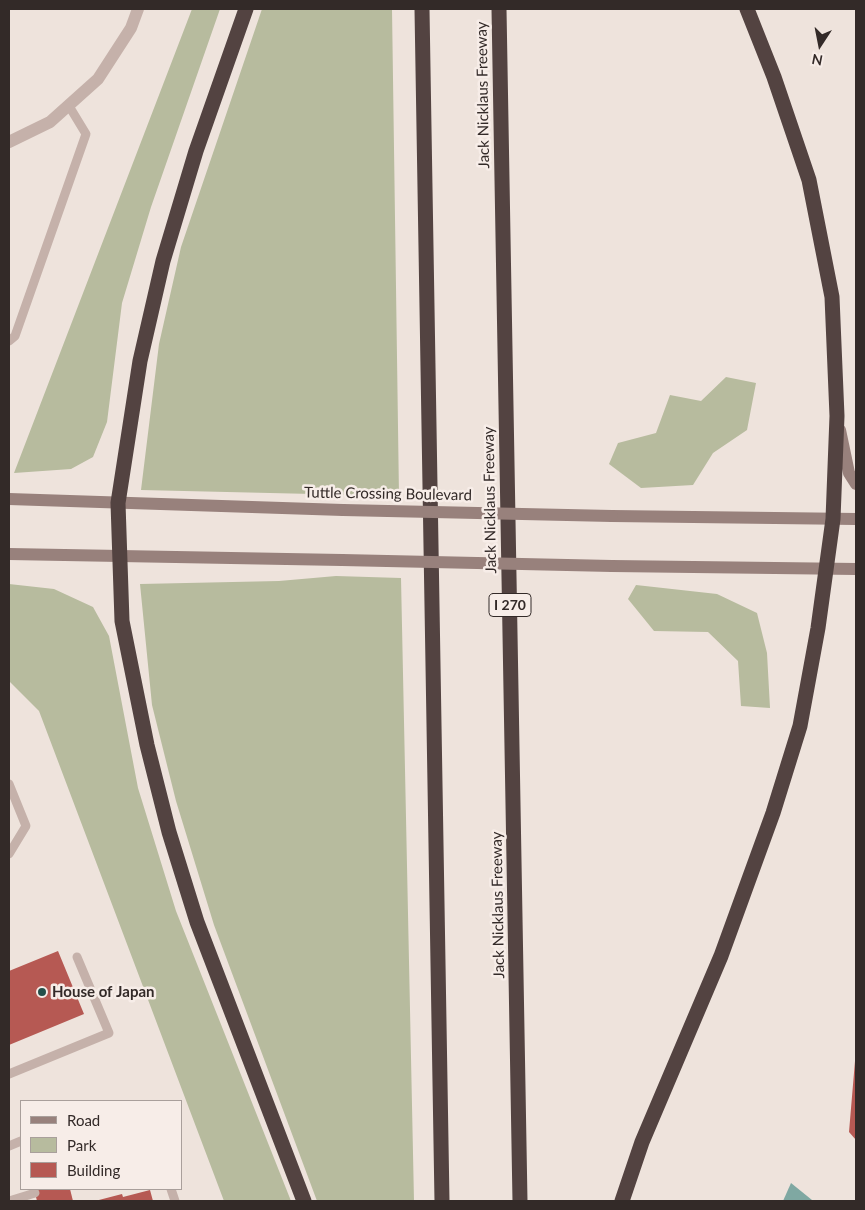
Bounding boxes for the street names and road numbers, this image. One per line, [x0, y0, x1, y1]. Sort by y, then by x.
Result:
street label: Jack Nicklaus Freeway [473, 21, 493, 169]
street label: Jack Nicklaus Freeway [480, 426, 500, 574]
street label: Tuttle Crossing Boulevard [304, 484, 472, 504]
road number: I 270 [489, 594, 531, 616]
street label: Jack Nicklaus Freeway [488, 831, 508, 979]

